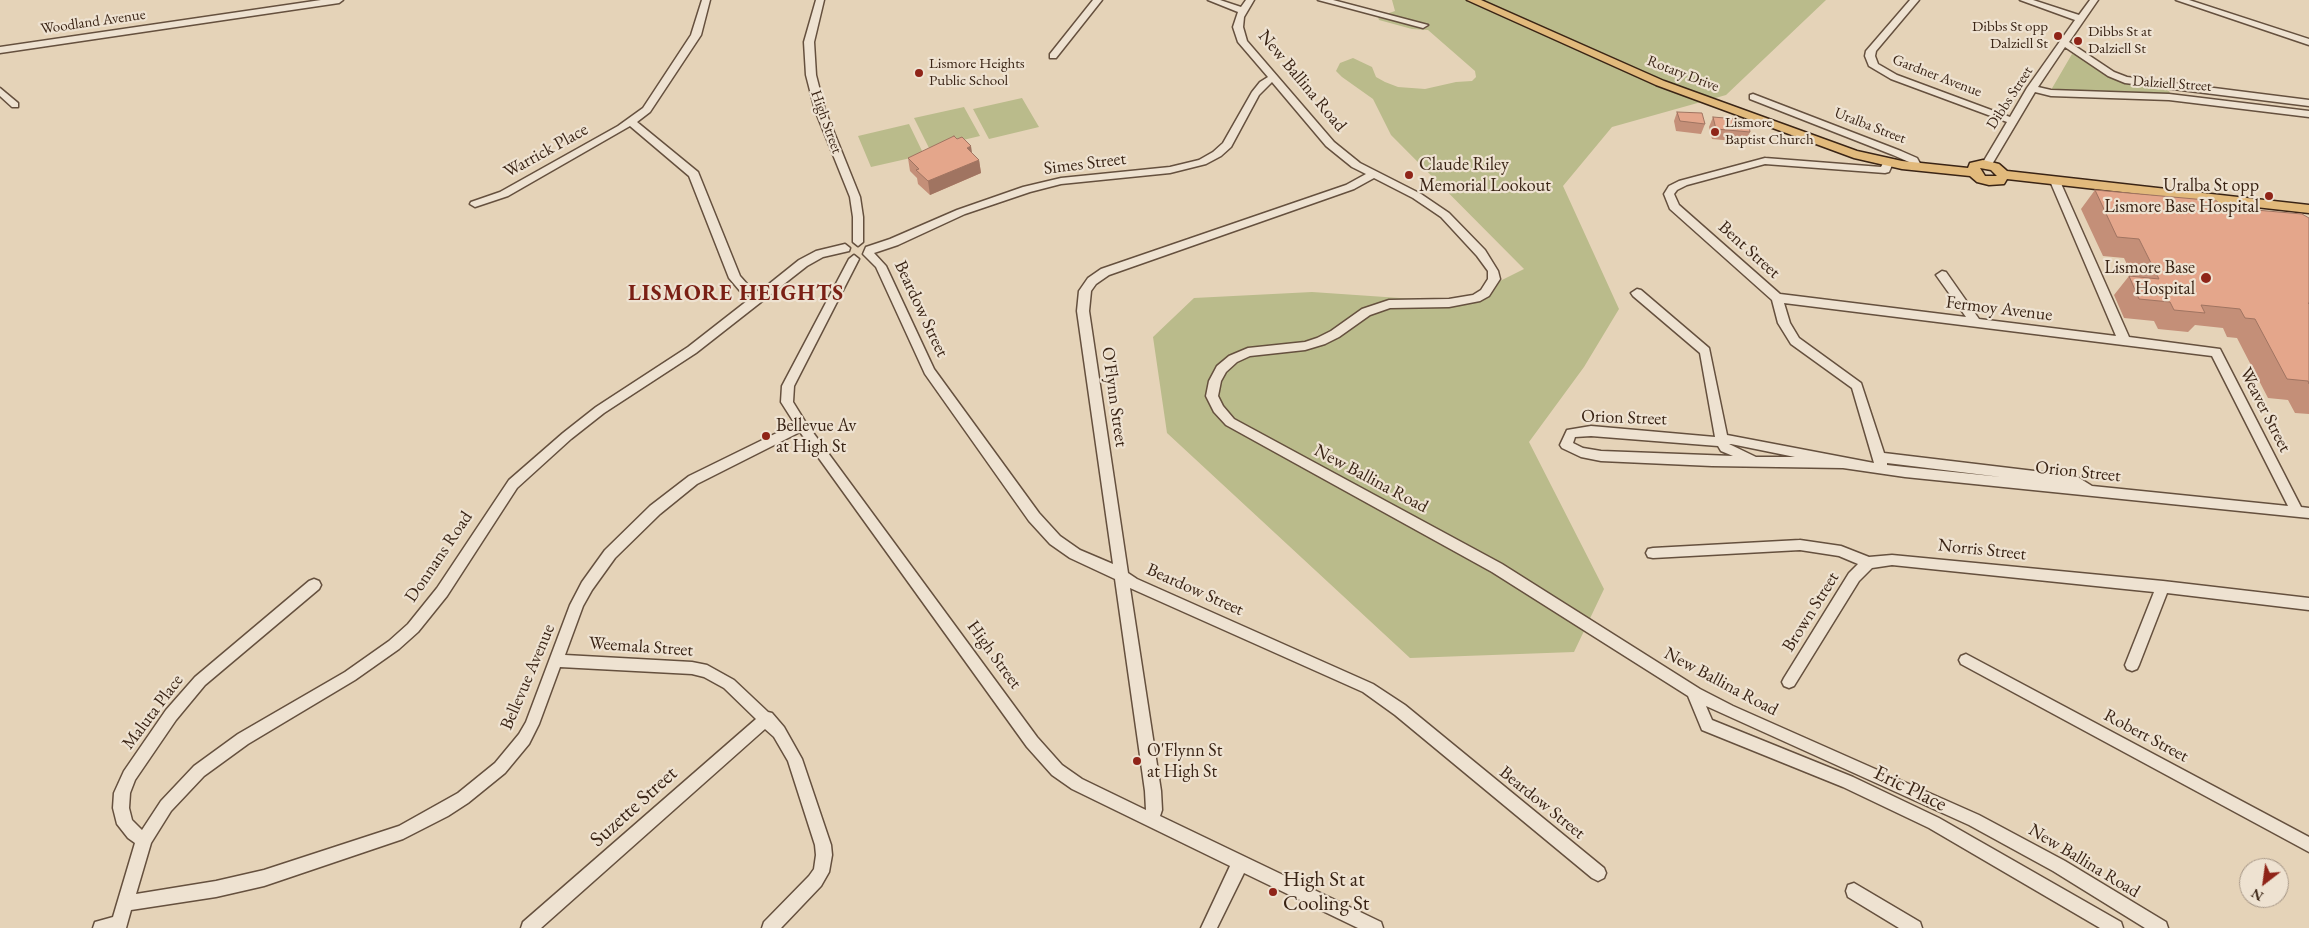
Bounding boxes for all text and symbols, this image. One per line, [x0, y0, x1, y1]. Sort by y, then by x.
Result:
street label: Woodland Avenue [39, 6, 147, 38]
place label: Dibbs St opp Dalziell St [1972, 18, 2048, 53]
place label: Dibbs St at Dalziell St [2088, 23, 2152, 58]
street label: New Ballina Road [1253, 26, 1351, 136]
marker: Dibbs St opp Dalziell St [2052, 30, 2064, 42]
marker: Dibbs St at Dalziell St [2072, 35, 2084, 47]
street label: Gardner Avenue [1890, 51, 1984, 101]
street label: Rotary Drive [1645, 52, 1721, 96]
place label: Lismore Heights Public School [929, 55, 1025, 90]
street label: Dibbs Street [1983, 63, 2037, 133]
marker: Lismore Heights Public School [913, 67, 925, 79]
street label: Dalziell Street [2132, 72, 2212, 96]
street label: High Street [806, 88, 846, 156]
street label: Uralba Street [1832, 104, 1908, 148]
place label: Lismore Baptist Church [1725, 114, 1814, 149]
street label: Warrick Place [500, 119, 592, 183]
marker: Lismore Baptist Church [1709, 126, 1721, 138]
street label: Simes Street [1043, 148, 1127, 180]
place label: Claude Riley Memorial Lookout [1419, 154, 1551, 196]
marker: Claude Riley Memorial Lookout [1403, 169, 1415, 181]
place label: Uralba St opp Lismore Base Hospital [2104, 175, 2259, 218]
marker: Uralba St opp Lismore Base Hospital [2263, 190, 2275, 202]
street label: Bent Street [1714, 217, 1784, 283]
street label: Beardow Street [889, 257, 953, 361]
place label: Lismore Base Hospital [2104, 257, 2195, 300]
marker: Lismore Base Hospital [2199, 271, 2213, 285]
district label: LISMORE HEIGHTS [626, 281, 846, 307]
street label: Fermoy Avenue [1944, 292, 2054, 326]
street label: O'Flynn Street [1096, 346, 1132, 448]
street label: Weaver Street [2234, 364, 2296, 456]
street label: Orion Street [1581, 406, 1667, 430]
place label: Bellevue Av at High St [776, 415, 856, 458]
marker: Bellevue Av at High St [760, 430, 772, 442]
street label: New Ballina Road [1310, 440, 1432, 518]
street label: Orion Street [2034, 457, 2122, 487]
street label: Donnans Road [401, 507, 477, 607]
street label: Norris Street [1937, 535, 2027, 565]
street label: Beardow Street [1143, 559, 1247, 621]
street label: Brown Street [1778, 568, 1844, 656]
street label: High Street [962, 617, 1026, 693]
street label: Bellevue Avenue [496, 621, 560, 733]
street label: Weemala Street [588, 633, 694, 661]
street label: New Ballina Road [1660, 643, 1782, 721]
street label: Maluta Place [118, 670, 188, 754]
street label: Robert Street [2100, 705, 2192, 767]
place label: O'Flynn St at High St [1147, 740, 1222, 782]
marker: O'Flynn St at High St [1131, 755, 1143, 767]
street label: Suzette Street [585, 761, 683, 853]
street label: Eric Place [1869, 761, 1951, 817]
street label: Beardow Street [1495, 762, 1589, 844]
street label: New Ballina Road [2024, 819, 2144, 903]
north arrow [2239, 858, 2289, 908]
place label: High St at Cooling St [1283, 867, 1369, 917]
text: N [2248, 885, 2266, 906]
marker: High St at Cooling St [1267, 886, 1279, 898]

